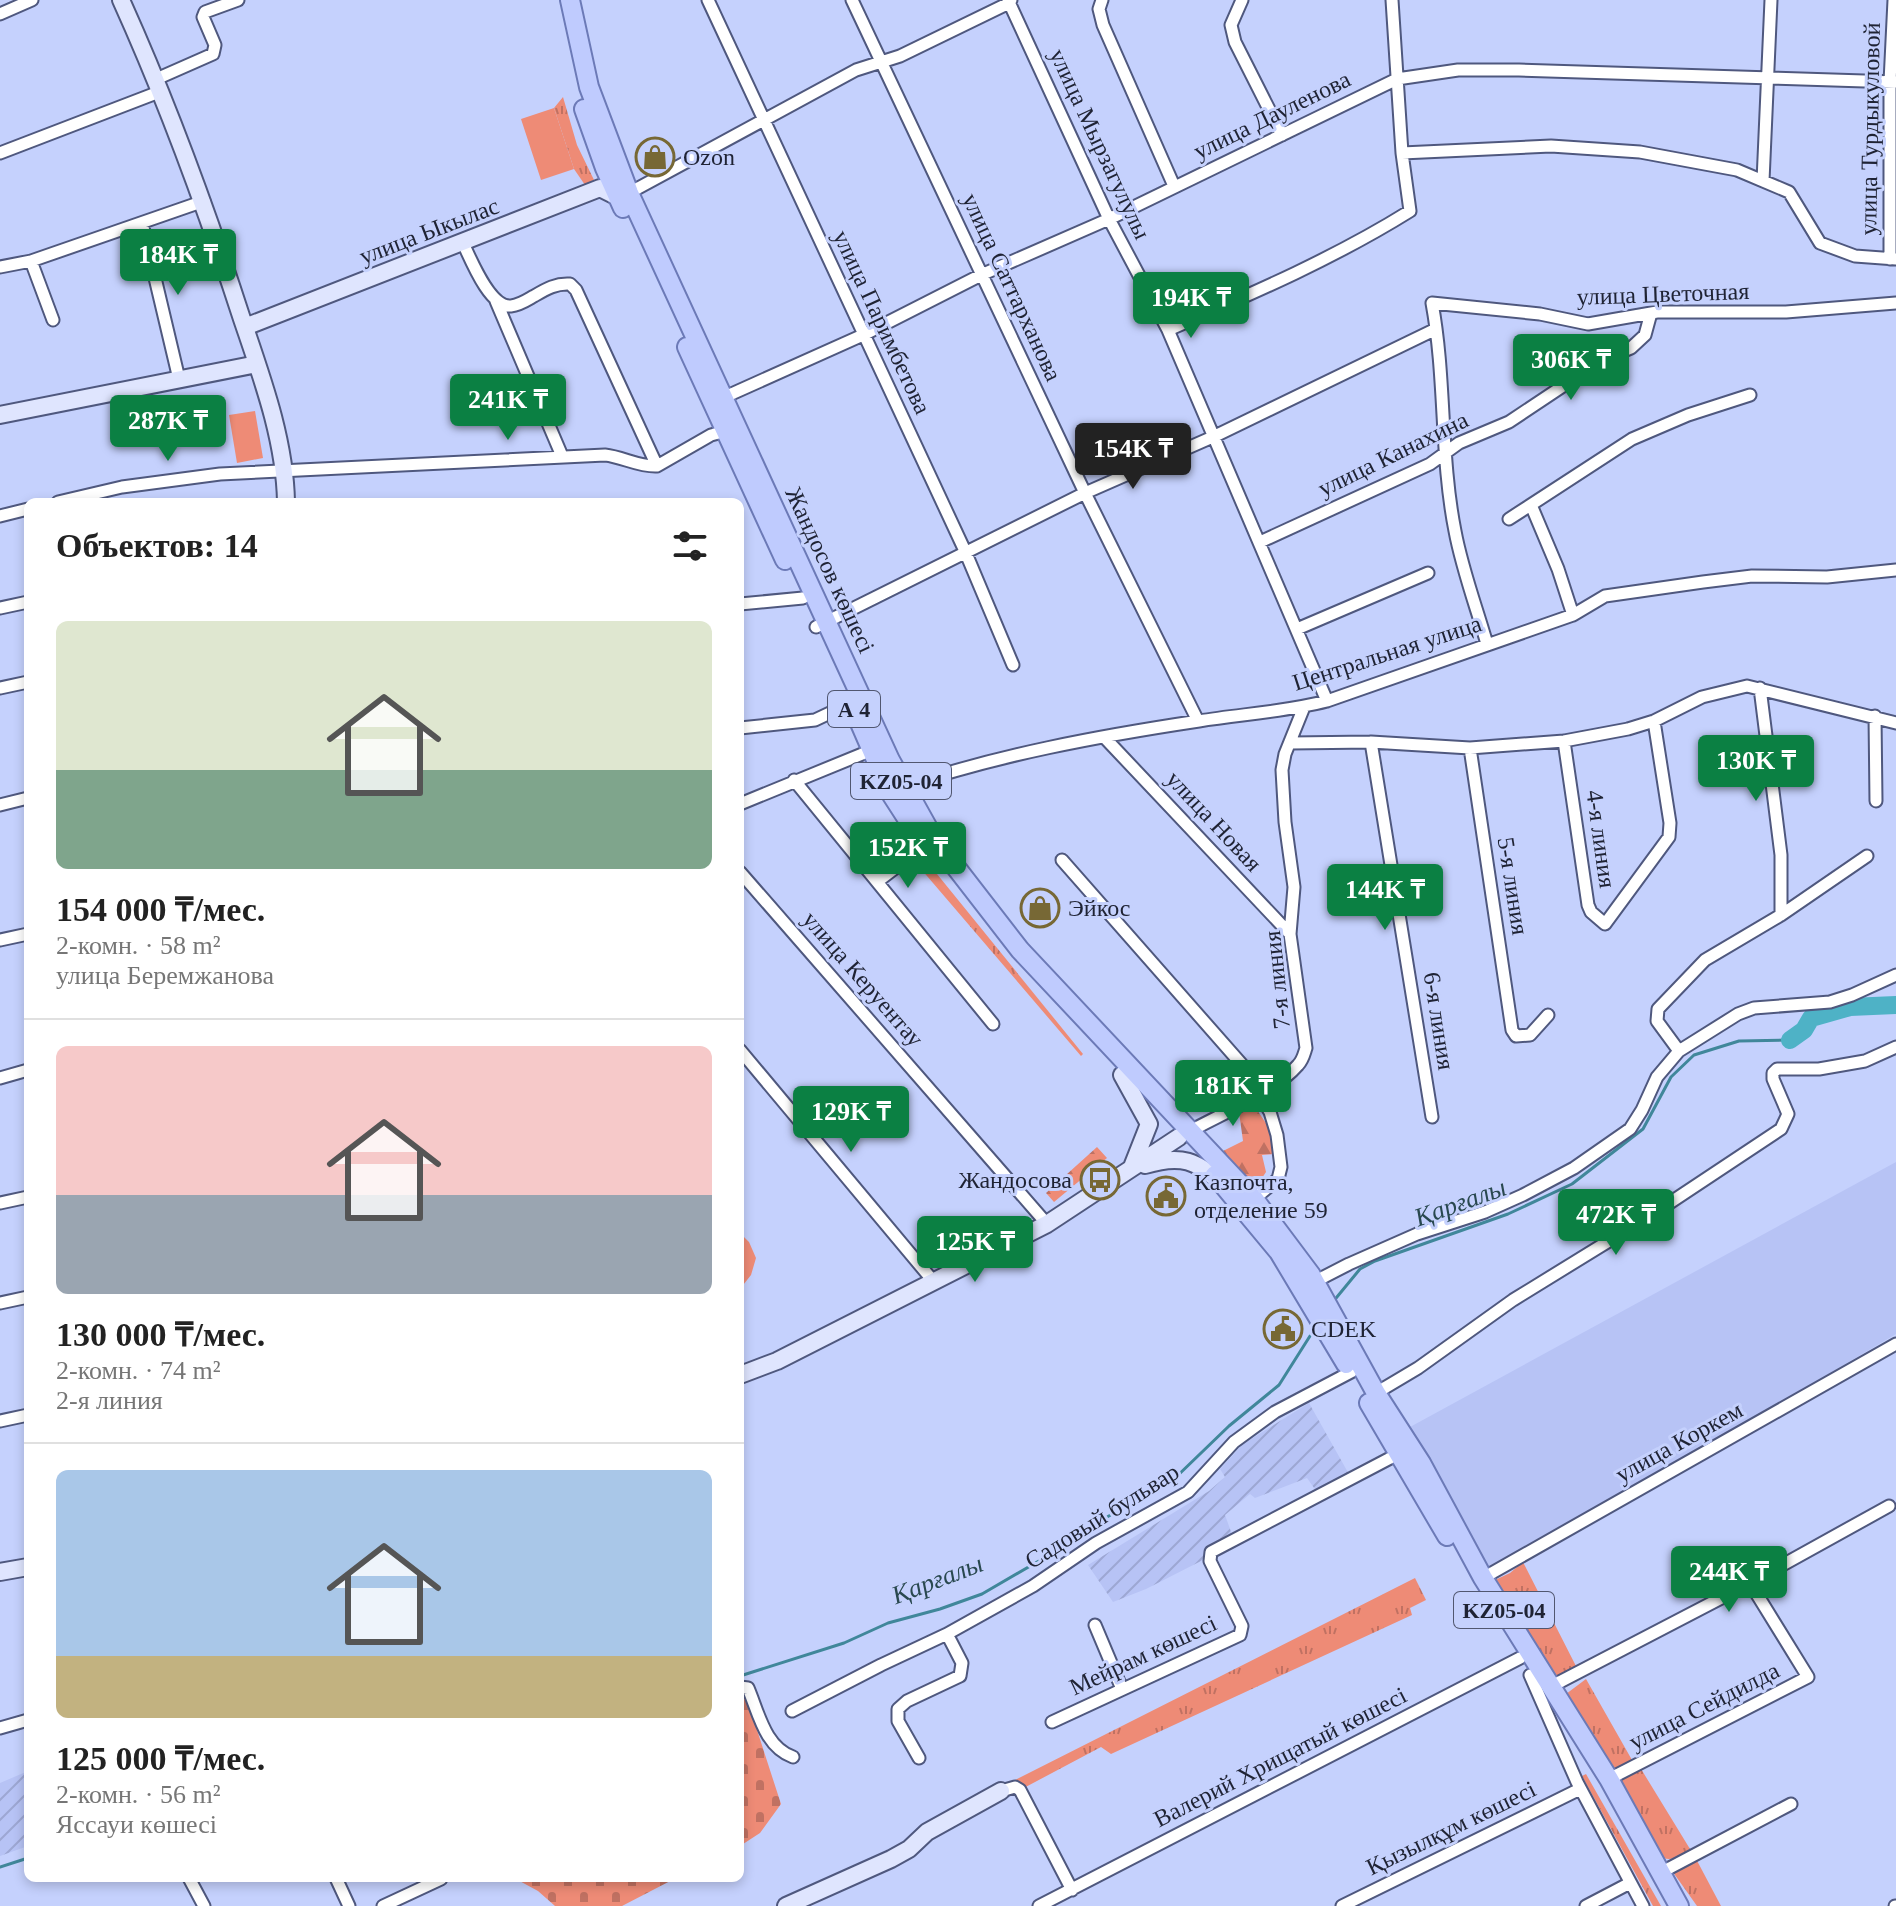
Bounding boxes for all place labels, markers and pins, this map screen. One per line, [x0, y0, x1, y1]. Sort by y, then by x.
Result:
shop icon: Ozon [634, 136, 676, 178]
place label: Ozon [683, 144, 735, 170]
pin: 184K ₸ [113, 229, 243, 297]
pin: 194K ₸ [1126, 272, 1256, 340]
pin: 306K ₸ [1506, 334, 1636, 402]
pin: 241K ₸ [443, 374, 573, 442]
pin: 287K ₸ [103, 395, 233, 463]
pin: 154K ₸ [1068, 423, 1198, 491]
pin: 130K ₸ [1691, 735, 1821, 803]
pin: 152K ₸ [843, 822, 973, 890]
pin: 144K ₸ [1320, 864, 1450, 932]
shop icon: Эйкос [1019, 887, 1061, 929]
place label: Эйкос [1068, 895, 1130, 921]
pin: 181K ₸ [1168, 1060, 1298, 1128]
pin: 129K ₸ [786, 1086, 916, 1154]
bus stop icon: Жандосова [1079, 1159, 1121, 1201]
place label: Жандосова [958, 1167, 1072, 1193]
place label: Казпочта, отделение 59 [1194, 1169, 1328, 1223]
public building icon: Казпочта, отделение 59 [1145, 1175, 1187, 1217]
pin: 472K ₸ [1551, 1189, 1681, 1257]
pin: 125K ₸ [910, 1216, 1040, 1284]
public building icon: CDEK [1262, 1308, 1304, 1350]
place label: CDEK [1311, 1316, 1377, 1342]
pin: 244K ₸ [1664, 1546, 1794, 1614]

